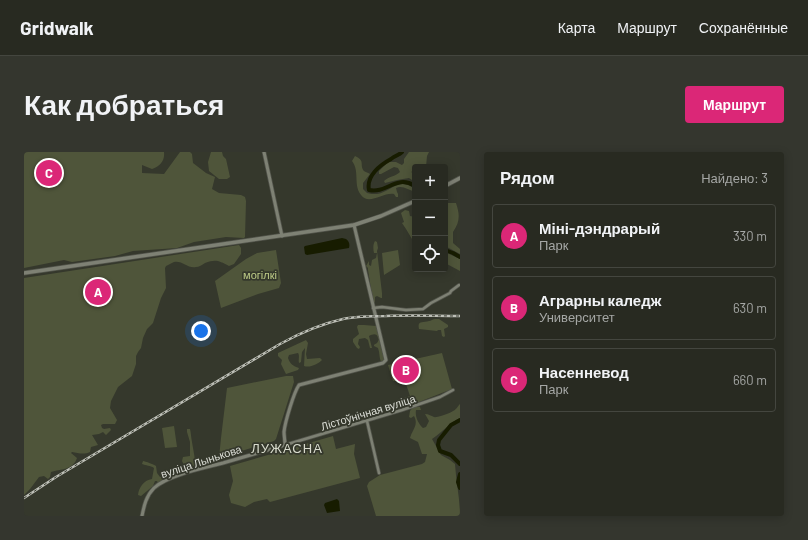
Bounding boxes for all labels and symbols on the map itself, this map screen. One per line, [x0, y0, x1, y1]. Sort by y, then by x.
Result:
pin: C [36, 158, 62, 188]
park label: могілкі [243, 268, 277, 281]
pin: A [85, 277, 111, 307]
your location [191, 321, 211, 341]
pin: B [393, 355, 419, 385]
street label: Лістоўнічная вуліца [319, 391, 418, 433]
district label: ЛУЖАСНА [251, 440, 323, 456]
street label: вуліца Лынькова [159, 442, 244, 480]

